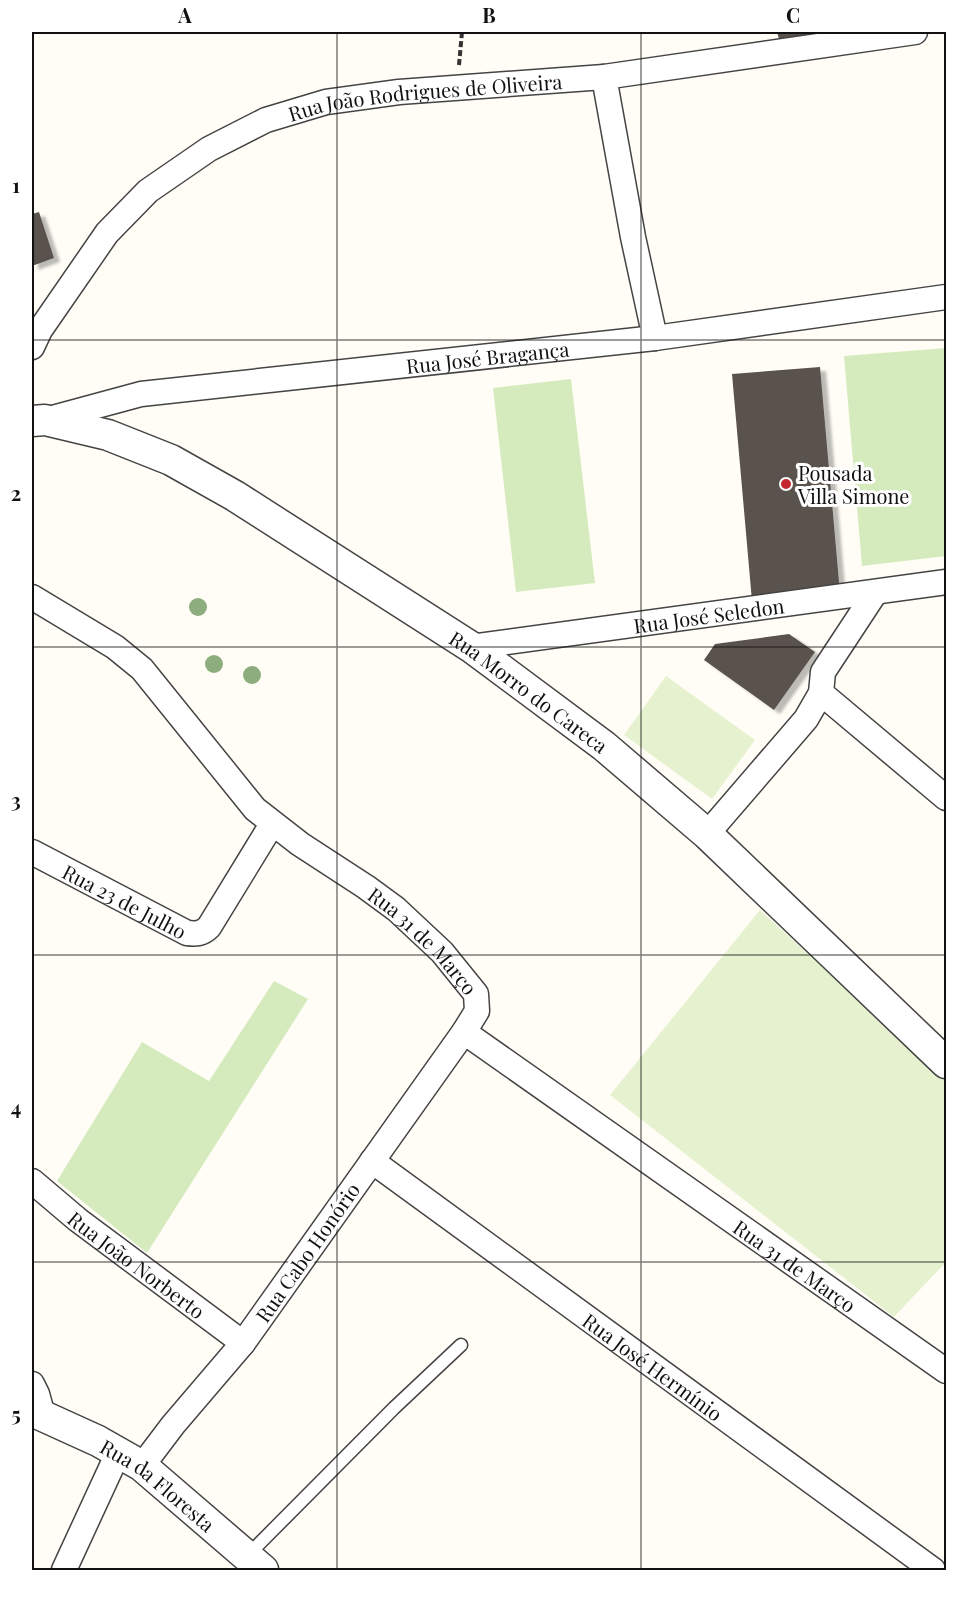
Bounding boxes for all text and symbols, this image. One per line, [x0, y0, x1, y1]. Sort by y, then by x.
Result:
text: A [177, 1, 192, 28]
text: B [482, 1, 496, 28]
text: C [786, 1, 800, 28]
street label: Rua João Rodrigues de Oliveira [285, 67, 563, 126]
text: 1 [12, 171, 20, 198]
street label: Rua José Bragança [405, 334, 570, 379]
place label: Pousada Villa Simone [797, 459, 909, 509]
marker: Pousada Villa Simone [779, 477, 793, 491]
text: 2 [11, 479, 21, 506]
street label: Rua José Seledon [632, 591, 786, 638]
street label: Rua Morro do Careca [445, 624, 614, 758]
text: 3 [11, 786, 21, 813]
street label: Rua 23 de Julho [59, 857, 192, 944]
street label: Rua 31 de Março [363, 880, 484, 1000]
text: 4 [11, 1093, 21, 1120]
street label: Rua Cabo Honório [249, 1177, 365, 1327]
street label: Rua João Norberto [63, 1204, 211, 1324]
street label: Rua 31 de Março [729, 1213, 862, 1317]
street label: Rua José Hermínio [578, 1306, 729, 1426]
text: 5 [11, 1400, 21, 1427]
street label: Rua da Floresta [96, 1432, 221, 1537]

